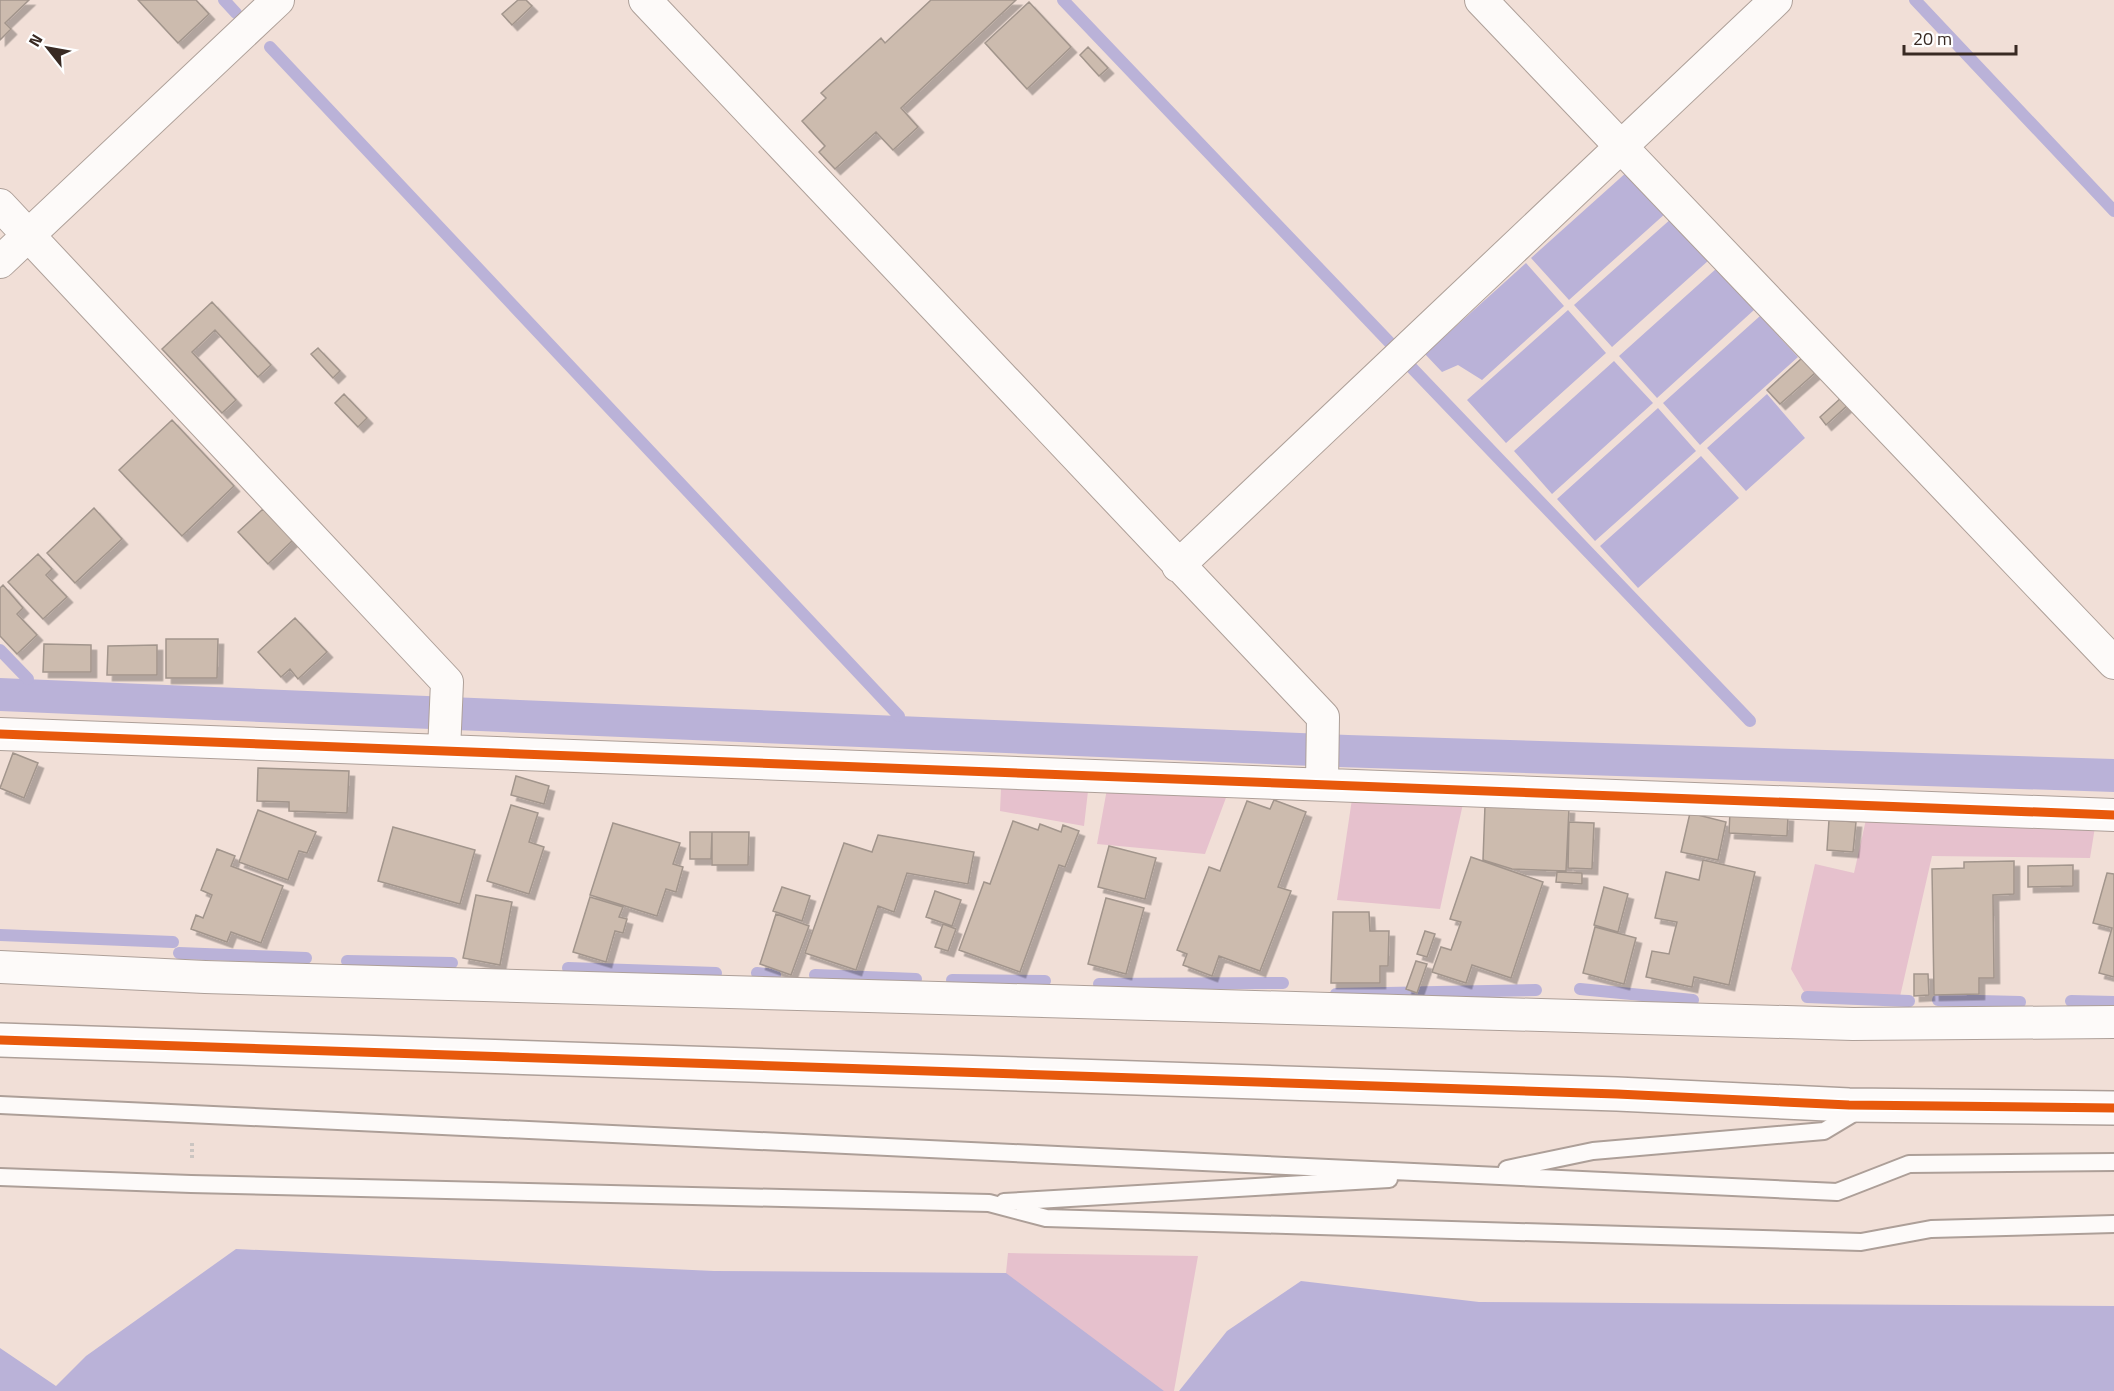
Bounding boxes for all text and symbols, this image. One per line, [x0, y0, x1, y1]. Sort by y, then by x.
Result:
north arrow [18, 18, 78, 78]
scale bar [1904, 18, 2016, 56]
text: 20 m [1913, 25, 1952, 52]
text: N [22, 29, 48, 51]

